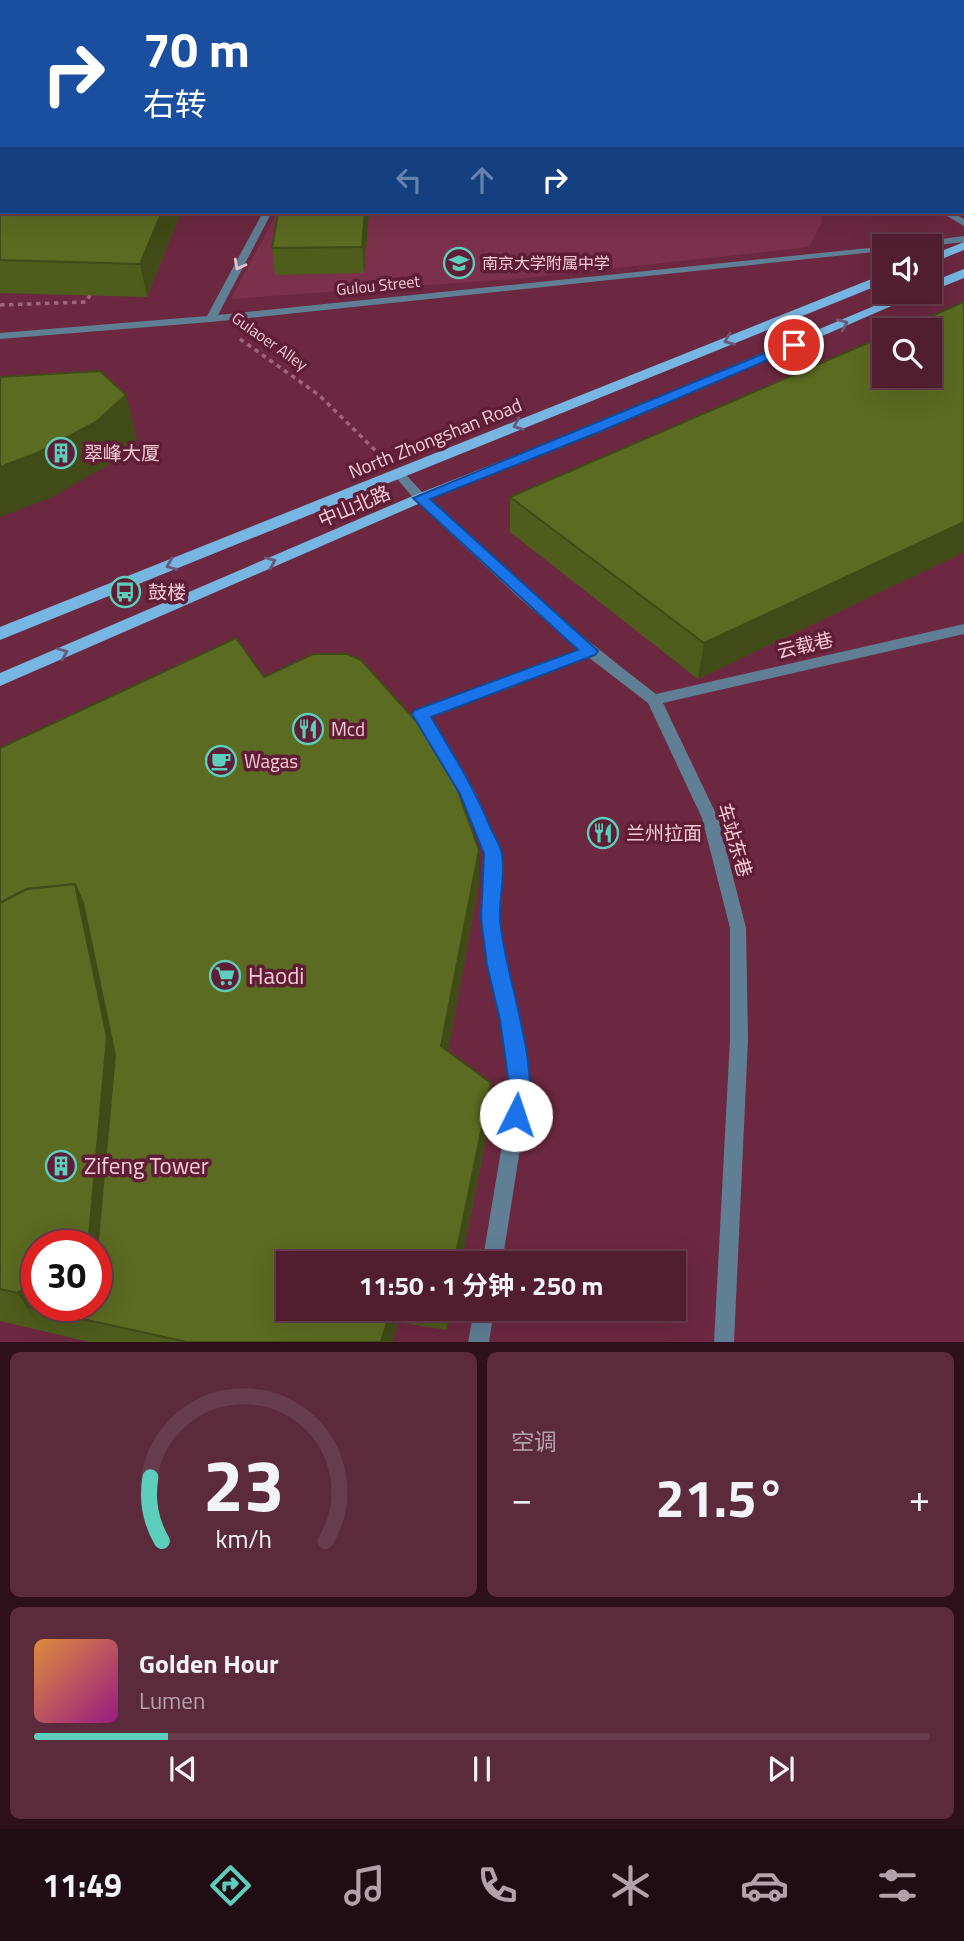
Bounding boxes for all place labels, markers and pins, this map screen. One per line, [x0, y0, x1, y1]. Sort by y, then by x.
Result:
school or university icon: 南京大学附属中学 [442, 246, 476, 280]
place label: 南京大学附属中学 [482, 251, 610, 275]
pin [764, 315, 824, 375]
building icon: 翠峰大厦 [44, 436, 78, 470]
place label: 翠峰大厦 [84, 438, 160, 467]
bus stop icon: 鼓楼 [108, 575, 142, 609]
place label: 鼓楼 [148, 577, 186, 606]
restaurant icon: Mcd [291, 712, 325, 746]
place label: Mcd [331, 714, 365, 743]
cafe icon: Wagas [204, 744, 238, 778]
place label: Wagas [244, 746, 298, 775]
restaurant icon: 兰州拉面 [586, 816, 620, 850]
place label: 兰州拉面 [626, 818, 702, 847]
place label: Haodi [248, 958, 304, 993]
supermarket icon: Haodi [208, 959, 242, 993]
place label: Zifeng Tower [84, 1148, 209, 1183]
building icon: Zifeng Tower [44, 1149, 78, 1183]

